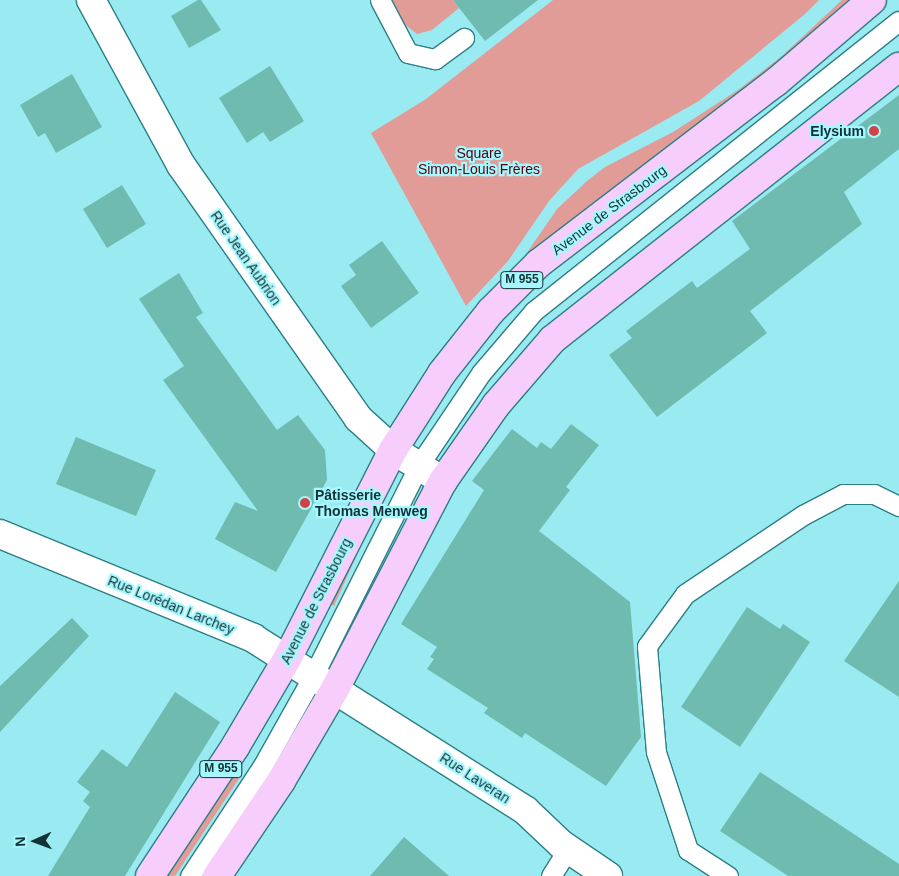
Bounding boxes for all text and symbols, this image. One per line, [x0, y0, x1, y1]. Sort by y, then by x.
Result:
place label: Elysium [810, 123, 864, 139]
marker: Elysium [868, 125, 880, 137]
park label: Square Simon-Louis Frères [418, 145, 540, 178]
street label: Avenue de Strasbourg [548, 161, 670, 259]
street label: Rue Jean Aubrion [207, 207, 285, 309]
road number: M 955 [500, 270, 544, 290]
place label: Pâtisserie Thomas Menweg [315, 487, 428, 520]
marker: Pâtisserie Thomas Menweg [299, 497, 311, 509]
street label: Avenue de Strasbourg [277, 535, 355, 667]
street label: Rue Lorédan Larchey [105, 572, 237, 638]
street label: Rue Laveran [437, 749, 513, 807]
road number: M 955 [198, 760, 244, 779]
north arrow [10, 816, 60, 866]
text: N [12, 836, 28, 847]

